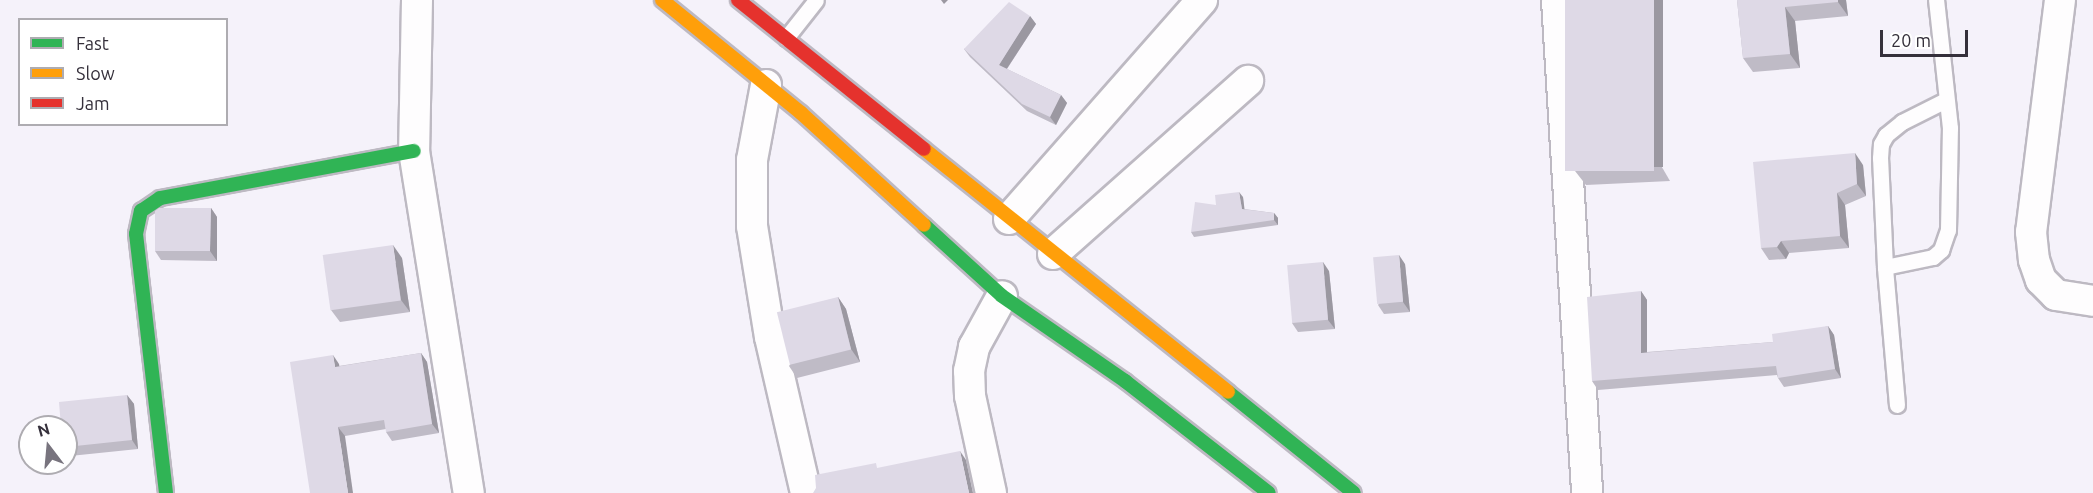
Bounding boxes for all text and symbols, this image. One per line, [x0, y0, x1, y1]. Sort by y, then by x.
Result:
legend [18, 18, 228, 126]
scale bar [1883, 18, 1972, 56]
text: 20 m [1891, 30, 1931, 50]
text: Fast [76, 33, 109, 53]
text: Slow [76, 63, 115, 83]
text: Jam [76, 93, 110, 113]
north arrow [18, 415, 78, 475]
text: N [35, 419, 52, 440]

